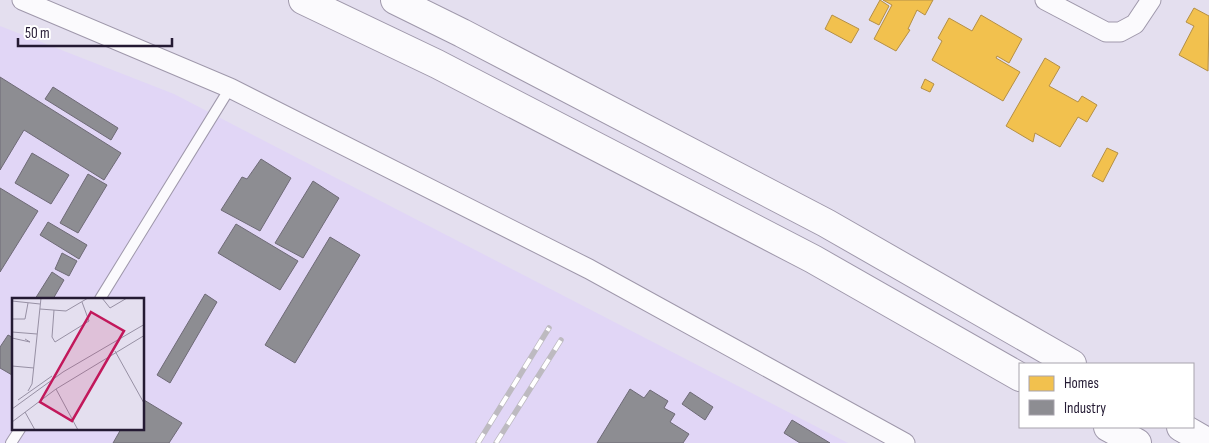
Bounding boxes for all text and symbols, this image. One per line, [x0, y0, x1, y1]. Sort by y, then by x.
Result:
scale bar [18, 15, 171, 47]
text: 50 m [25, 24, 50, 43]
inset map [12, 298, 145, 430]
legend [1019, 363, 1194, 428]
text: Homes [1064, 374, 1099, 393]
text: Industry [1064, 399, 1106, 418]

